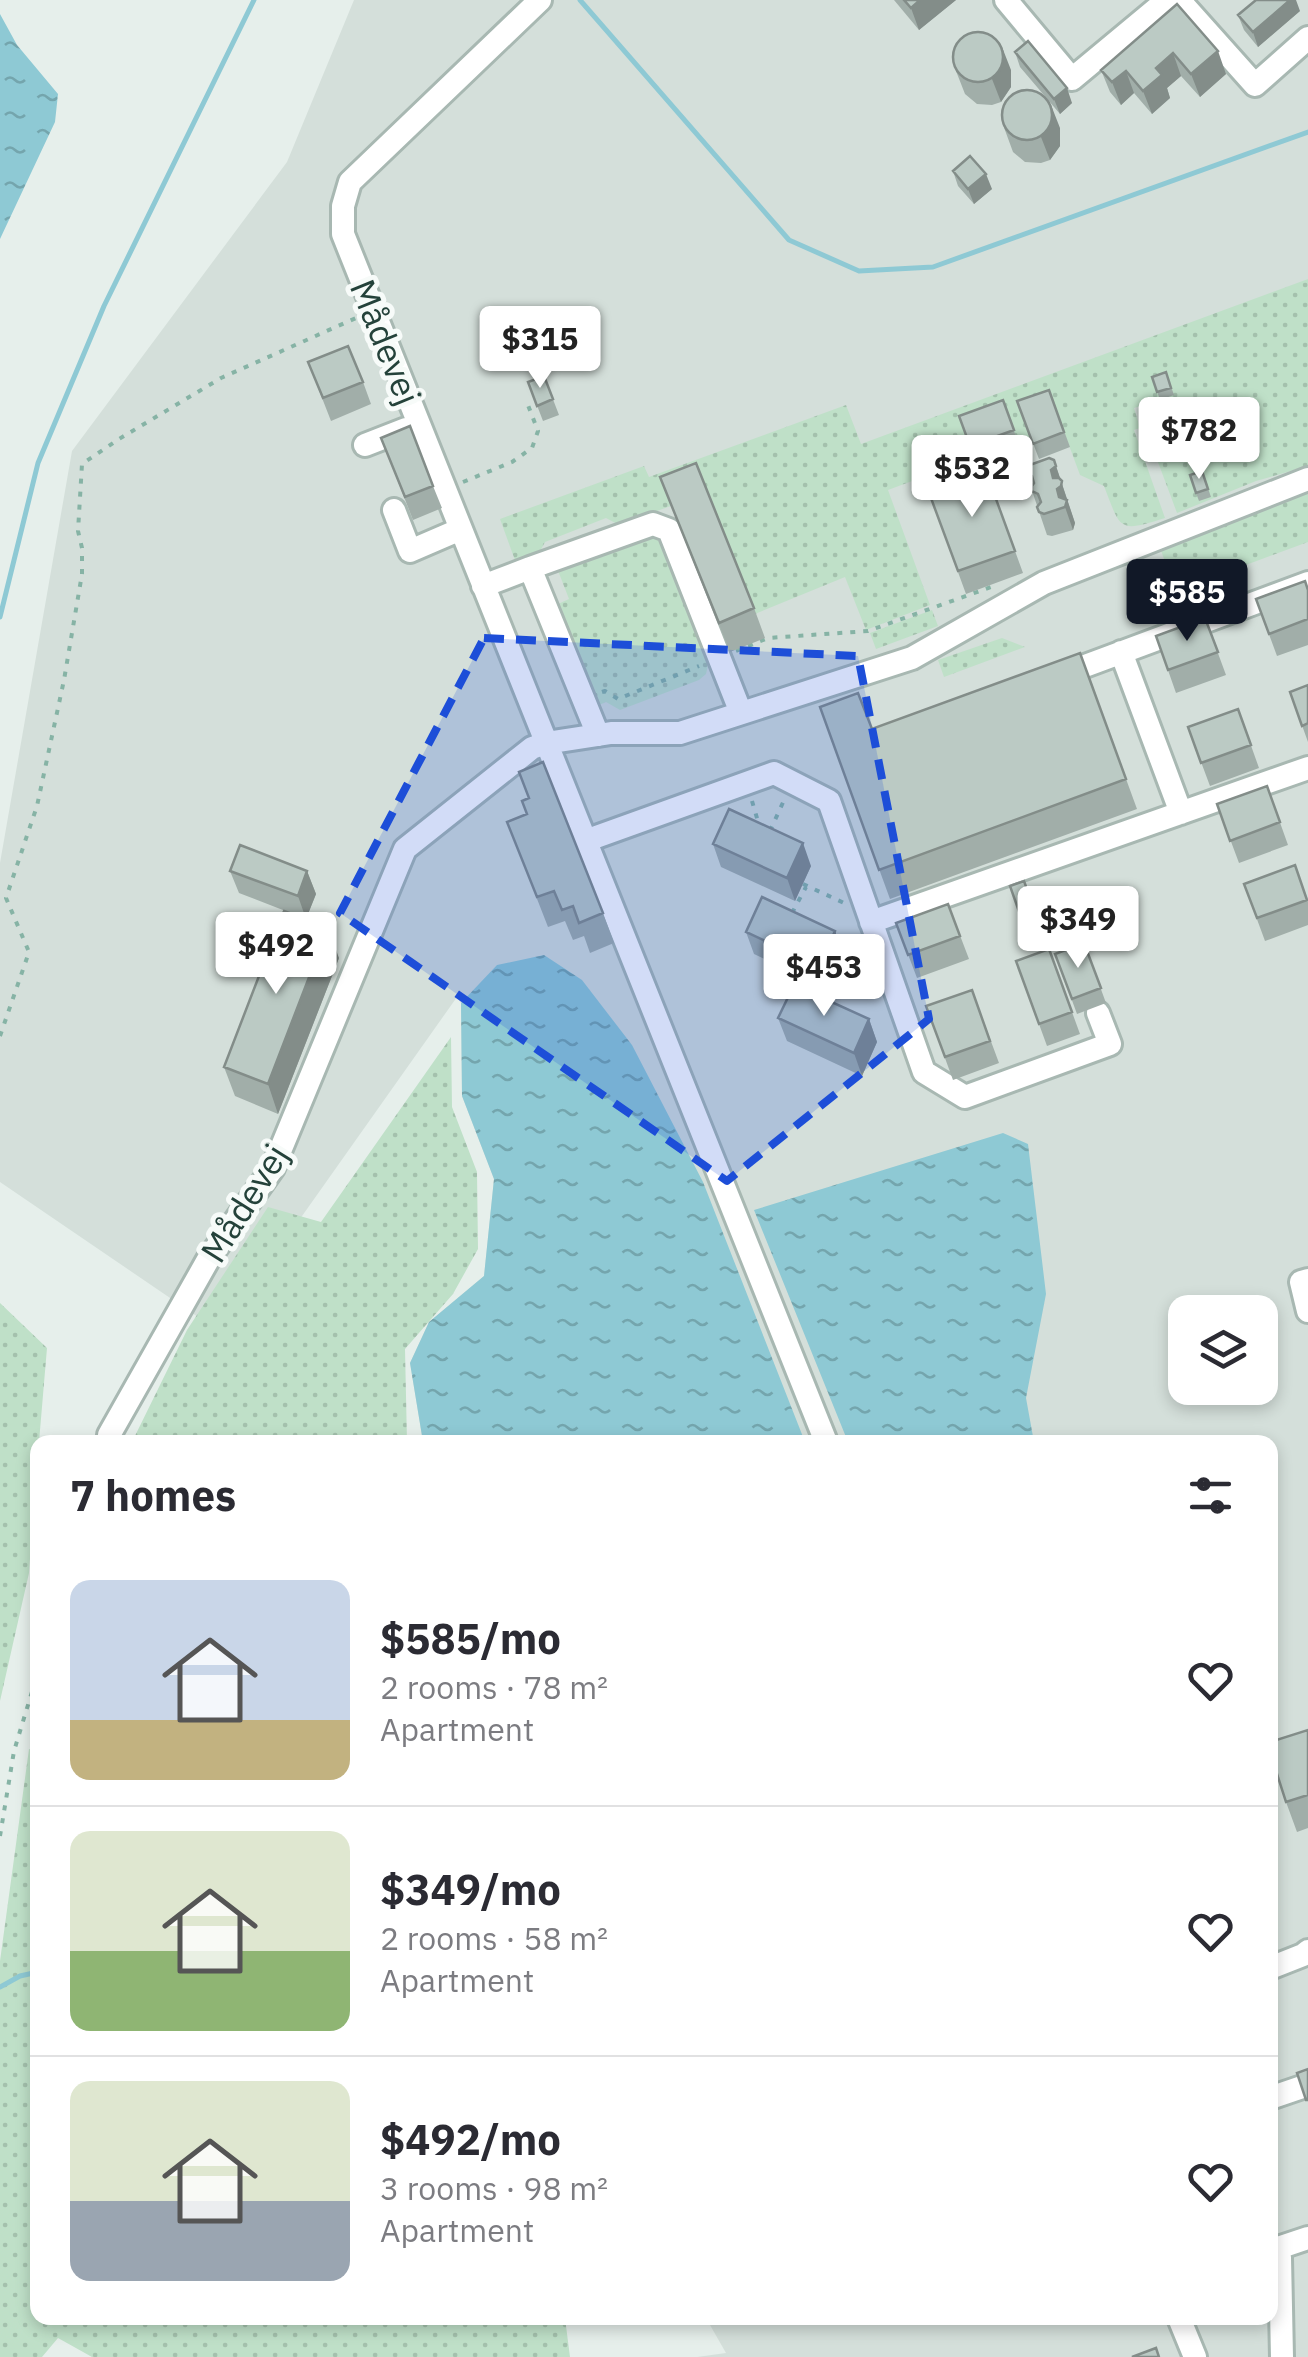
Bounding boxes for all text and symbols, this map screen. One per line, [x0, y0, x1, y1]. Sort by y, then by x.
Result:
street label: Mådevej [340, 273, 432, 411]
pin: $315 [481, 306, 599, 391]
text: $315 [502, 317, 578, 359]
pin: $782 [1140, 397, 1258, 482]
text: $782 [1161, 408, 1237, 450]
pin: $532 [913, 435, 1031, 520]
text: $532 [934, 446, 1010, 488]
pin: $585 [1128, 559, 1246, 644]
text: $585 [1149, 570, 1225, 612]
pin: $349 [1019, 886, 1137, 971]
text: $349 [1040, 897, 1116, 939]
pin: $492 [217, 912, 335, 997]
text: $492 [238, 923, 314, 965]
pin: $453 [765, 934, 883, 1019]
text: $453 [786, 945, 862, 987]
street label: Mådevej [190, 1135, 298, 1271]
map controls [1168, 1295, 1278, 1405]
button: layers [1168, 1295, 1278, 1405]
text: 7 homes [70, 1468, 236, 1523]
icon: filters [1183, 1468, 1238, 1523]
text: $585/mo [380, 1611, 561, 1666]
icon: home [150, 1620, 270, 1740]
icon: heart [1183, 1653, 1238, 1708]
text: 2 rooms · 78 m² [380, 1666, 608, 1708]
text: Apartment [380, 1708, 534, 1750]
text: $349/mo [380, 1862, 561, 1917]
icon: home [150, 1871, 270, 1991]
icon: heart [1183, 1904, 1238, 1959]
text: 2 rooms · 58 m² [380, 1917, 608, 1959]
text: Apartment [380, 1959, 534, 2001]
text: $492/mo [380, 2112, 561, 2167]
icon: home [150, 2121, 270, 2241]
icon: heart [1183, 2154, 1238, 2209]
text: 3 rooms · 98 m² [380, 2167, 608, 2209]
text: Apartment [380, 2209, 534, 2251]

